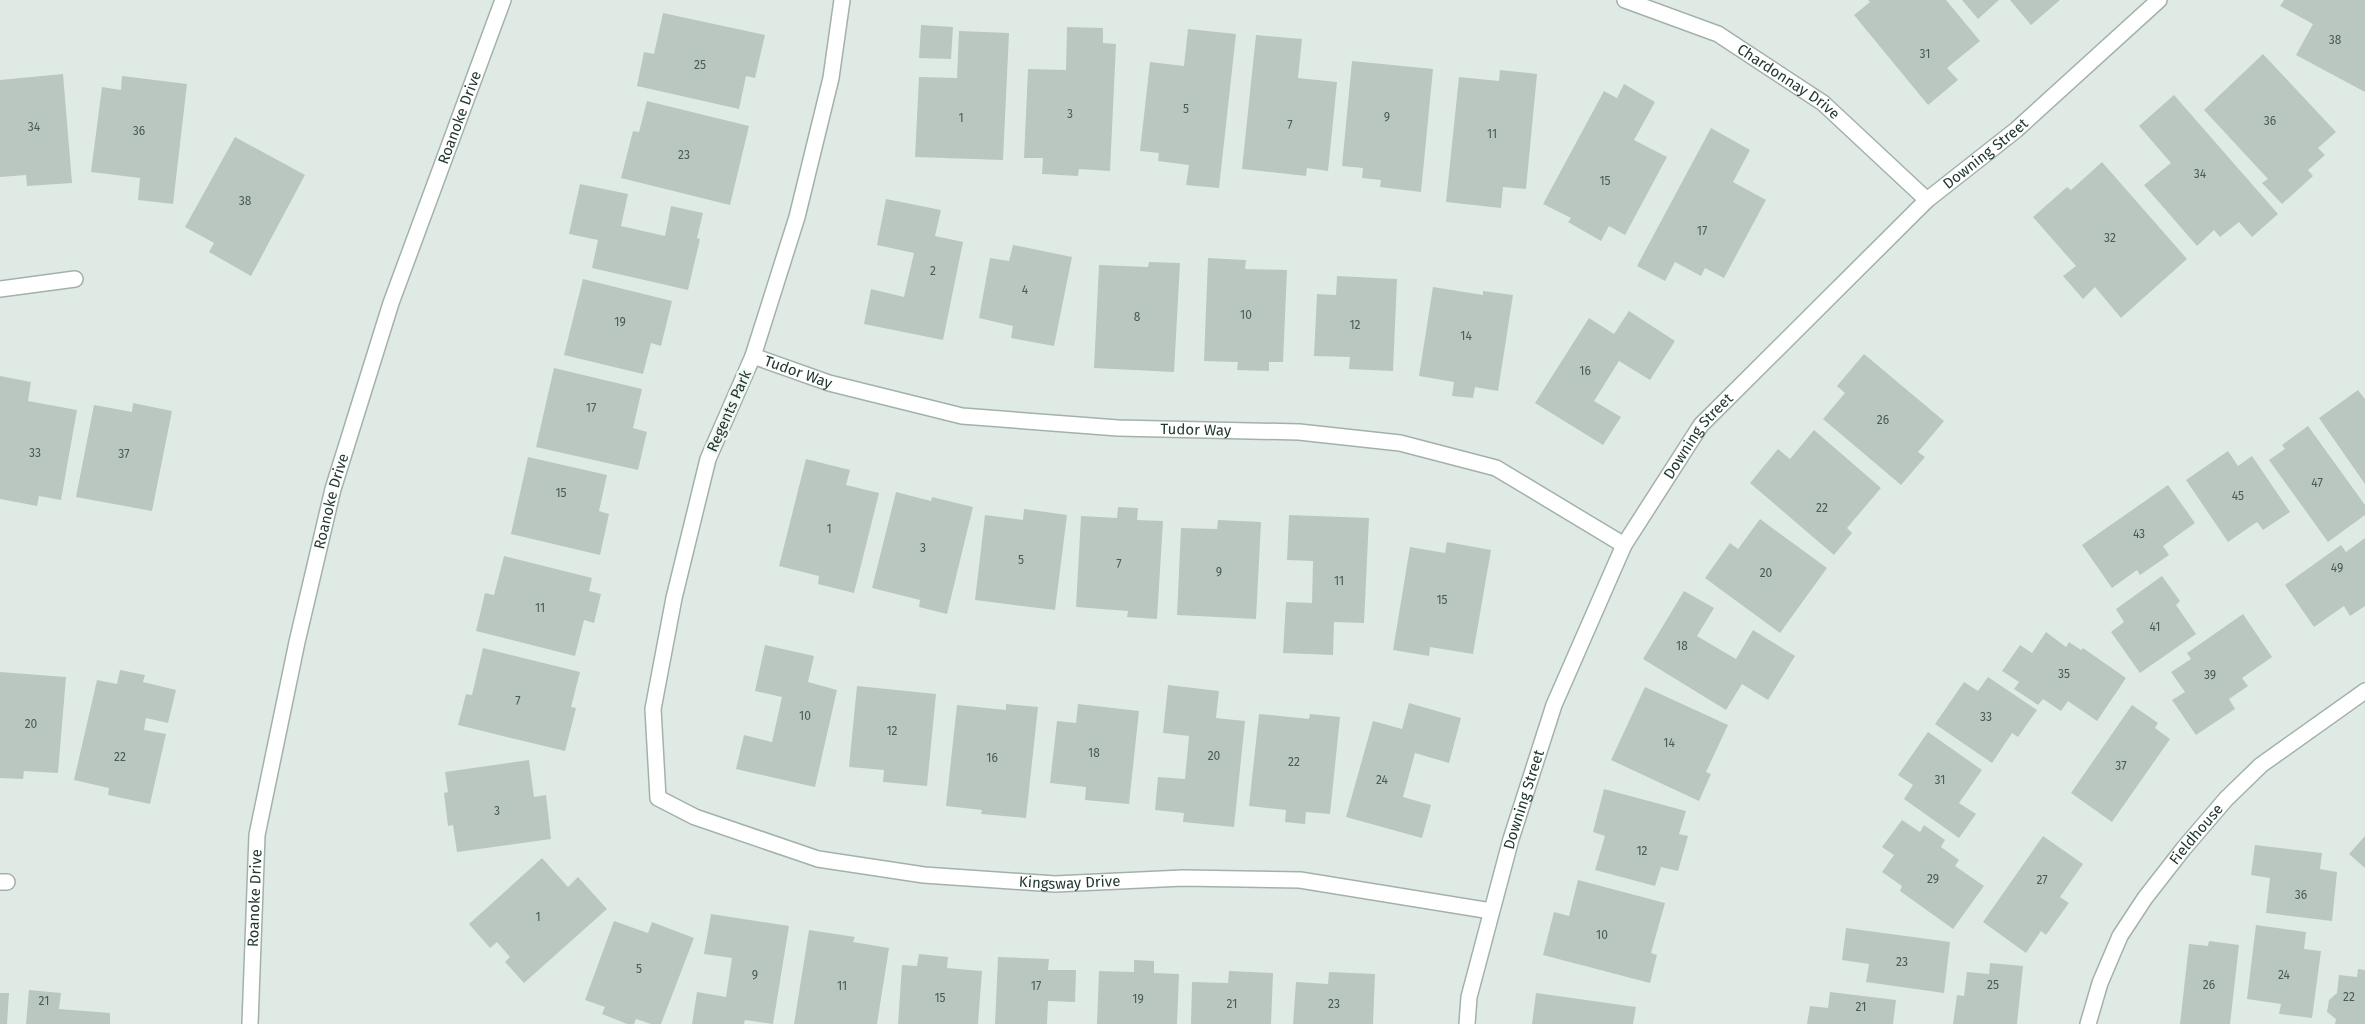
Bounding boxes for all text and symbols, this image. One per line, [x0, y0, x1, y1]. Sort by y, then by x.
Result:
house number: 38 [2329, 33, 2342, 47]
street label: Chardonnay Drive [1734, 40, 1843, 123]
house number: 31 [1920, 47, 1930, 61]
house number: 25 [694, 58, 706, 72]
street label: Roanoke Drive [434, 68, 485, 167]
house number: 5 [1183, 102, 1189, 116]
house number: 3 [1067, 107, 1073, 121]
house number: 9 [1384, 110, 1390, 124]
house number: 1 [958, 111, 964, 125]
street label: Downing Street [1939, 114, 2032, 193]
house number: 36 [2264, 114, 2276, 128]
house number: 7 [1287, 118, 1293, 132]
house number: 34 [28, 120, 41, 134]
house number: 36 [133, 124, 145, 138]
house number: 11 [1487, 127, 1497, 141]
house number: 23 [678, 148, 690, 162]
house number: 34 [2194, 167, 2207, 181]
house number: 15 [1599, 174, 1611, 188]
house number: 38 [239, 194, 252, 208]
house number: 17 [1697, 224, 1707, 238]
house number: 32 [2104, 231, 2116, 245]
house number: 2 [930, 264, 936, 278]
house number: 4 [1022, 283, 1029, 297]
house number: 10 [1240, 308, 1252, 322]
house number: 8 [1134, 310, 1141, 324]
house number: 19 [614, 315, 626, 329]
house number: 12 [1349, 318, 1361, 332]
house number: 14 [1460, 329, 1472, 343]
street label: Tudor Way [762, 352, 835, 393]
house number: 16 [1579, 364, 1591, 378]
street label: Regents Park [703, 367, 755, 455]
street label: Downing Street [1660, 389, 1737, 482]
house number: 17 [586, 401, 596, 415]
house number: 26 [1877, 413, 1889, 427]
street label: Tudor Way [1160, 420, 1232, 440]
house number: 33 [29, 446, 41, 460]
house number: 37 [118, 447, 130, 461]
street label: Roanoke Drive [310, 451, 353, 551]
house number: 47 [2311, 476, 2323, 490]
house number: 15 [555, 486, 567, 500]
house number: 45 [2232, 489, 2244, 503]
house number: 22 [1816, 501, 1828, 515]
house number: 1 [826, 522, 832, 536]
house number: 43 [2133, 527, 2145, 541]
house number: 3 [920, 541, 926, 555]
house number: 5 [1018, 553, 1024, 567]
house number: 7 [1116, 557, 1122, 571]
house number: 49 [2331, 561, 2343, 575]
house number: 9 [1216, 565, 1222, 579]
house number: 20 [1760, 566, 1773, 580]
house number: 11 [1334, 574, 1344, 588]
house number: 15 [1436, 593, 1448, 607]
house number: 11 [535, 601, 545, 615]
house number: 41 [2150, 620, 2160, 634]
house number: 18 [1676, 639, 1688, 653]
house number: 35 [2058, 667, 2070, 681]
house number: 39 [2204, 668, 2216, 682]
house number: 7 [515, 694, 521, 708]
house number: 10 [799, 709, 811, 723]
house number: 33 [1980, 710, 1992, 724]
house number: 20 [25, 717, 38, 731]
house number: 12 [886, 724, 898, 738]
house number: 14 [1663, 736, 1675, 750]
house number: 18 [1088, 746, 1100, 760]
street label: Downing Street [1500, 747, 1548, 851]
house number: 20 [1208, 749, 1221, 763]
house number: 22 [114, 750, 126, 764]
house number: 16 [986, 751, 998, 765]
house number: 22 [1288, 755, 1300, 769]
house number: 37 [2115, 759, 2127, 773]
house number: 24 [1376, 773, 1389, 787]
house number: 31 [1935, 773, 1945, 787]
street label: Fieldhouse [2165, 800, 2227, 868]
house number: 3 [494, 804, 500, 818]
house number: 12 [1636, 844, 1648, 858]
street label: Roanoke Drive [244, 849, 265, 947]
street label: Kingsway Drive [1018, 872, 1121, 893]
house number: 29 [1927, 872, 1939, 886]
house number: 27 [2036, 873, 2048, 887]
house number: 36 [2295, 888, 2307, 902]
house number: 1 [535, 910, 541, 924]
house number: 10 [1596, 928, 1608, 942]
house number: 23 [1896, 955, 1908, 969]
house number: 5 [636, 962, 642, 976]
house number: 9 [752, 968, 758, 982]
house number: 24 [2278, 968, 2291, 982]
house number: 25 [1987, 978, 1999, 992]
house number: 26 [2203, 978, 2215, 992]
house number: 11 [837, 979, 847, 993]
house number: 17 [1031, 979, 1041, 993]
house number: 22 [2343, 990, 2355, 1004]
house number: 15 [934, 991, 946, 1005]
house number: 19 [1132, 992, 1144, 1006]
house number: 21 [39, 994, 49, 1008]
house number: 21 [1227, 997, 1237, 1011]
house number: 23 [1328, 997, 1340, 1011]
house number: 21 [1856, 1000, 1866, 1014]

